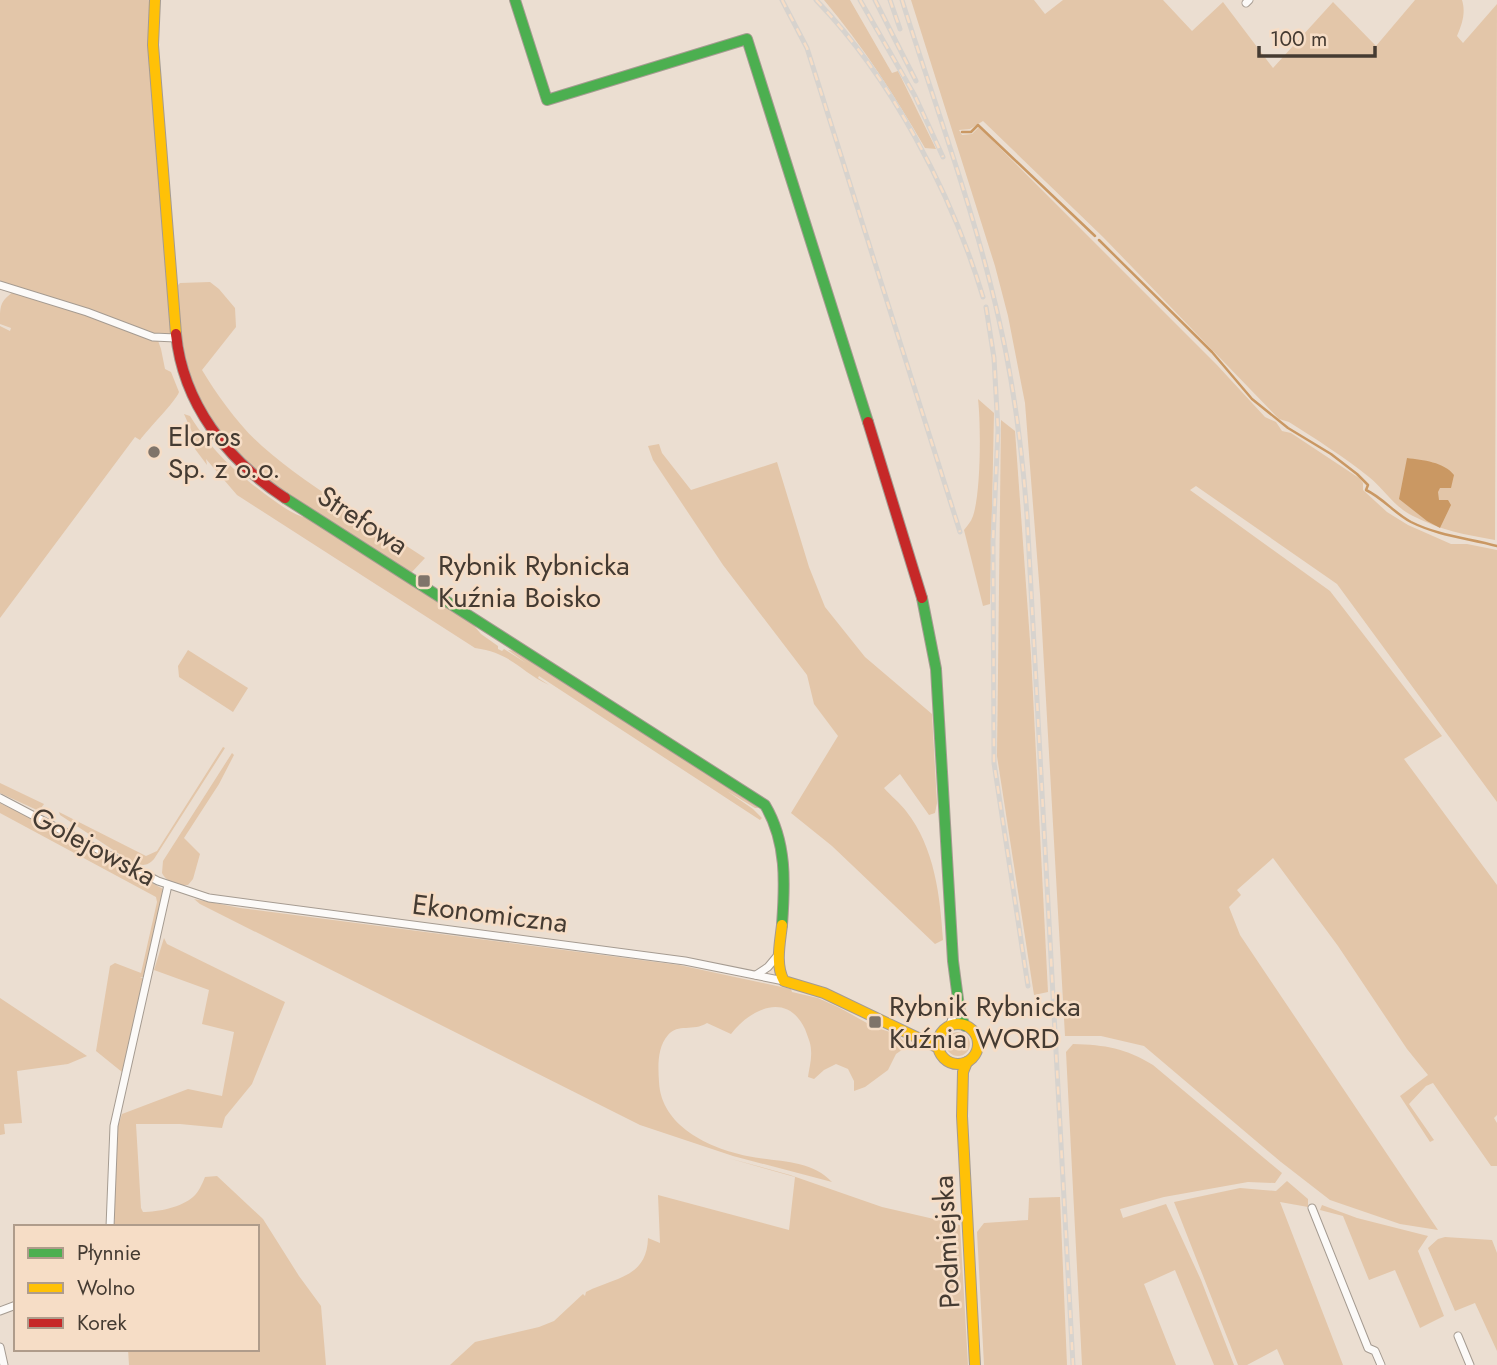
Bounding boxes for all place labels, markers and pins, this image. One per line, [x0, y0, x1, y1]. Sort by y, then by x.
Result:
place label: Eloros Sp. z o.o. [168, 416, 281, 489]
marker: Eloros Sp. z o.o. [146, 444, 162, 460]
place label: Rybnik Rybnicka Kuźnia Boisko [438, 545, 630, 618]
marker: Rybnik Rybnicka Kuźnia Boisko [416, 573, 432, 589]
place label: Rybnik Rybnicka Kuźnia WORD [889, 986, 1081, 1059]
marker: Rybnik Rybnicka Kuźnia WORD [867, 1014, 883, 1030]

